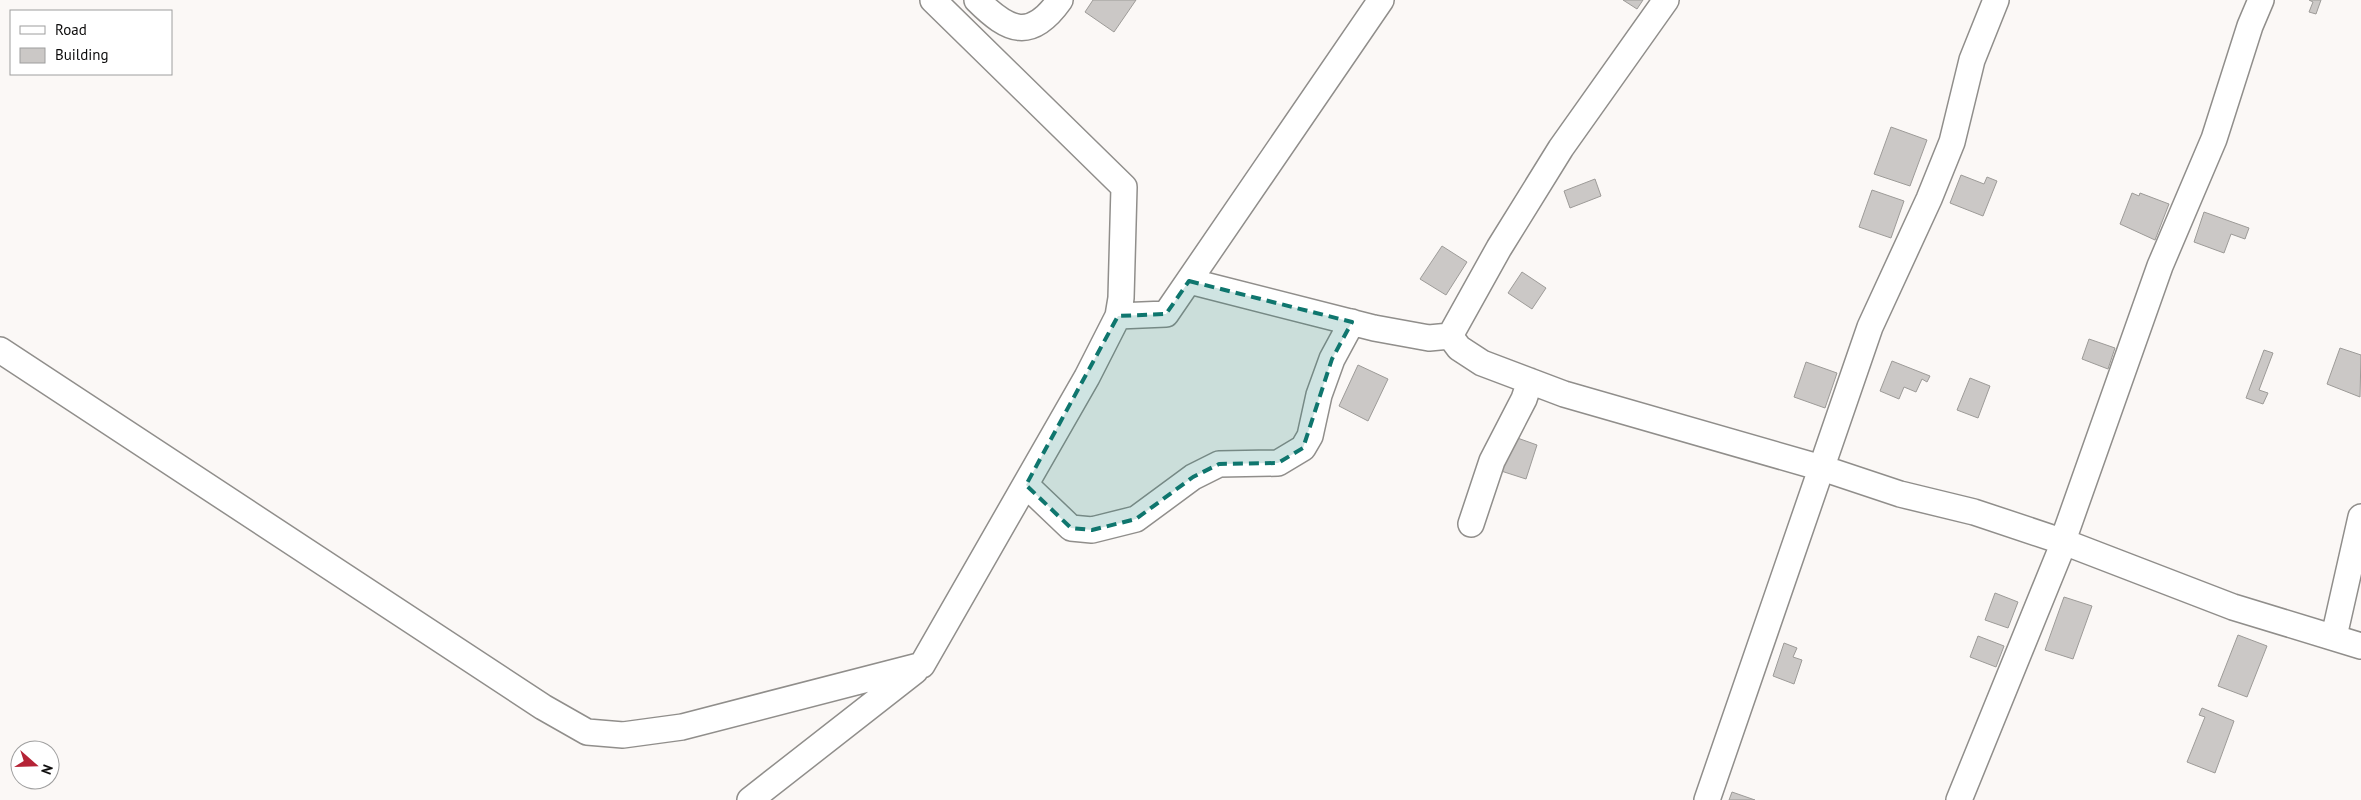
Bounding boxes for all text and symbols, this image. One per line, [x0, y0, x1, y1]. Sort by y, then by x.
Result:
legend [10, 10, 172, 75]
text: Road [55, 20, 87, 39]
text: Building [55, 45, 109, 64]
north arrow [10, 740, 60, 790]
text: N [37, 762, 57, 777]

